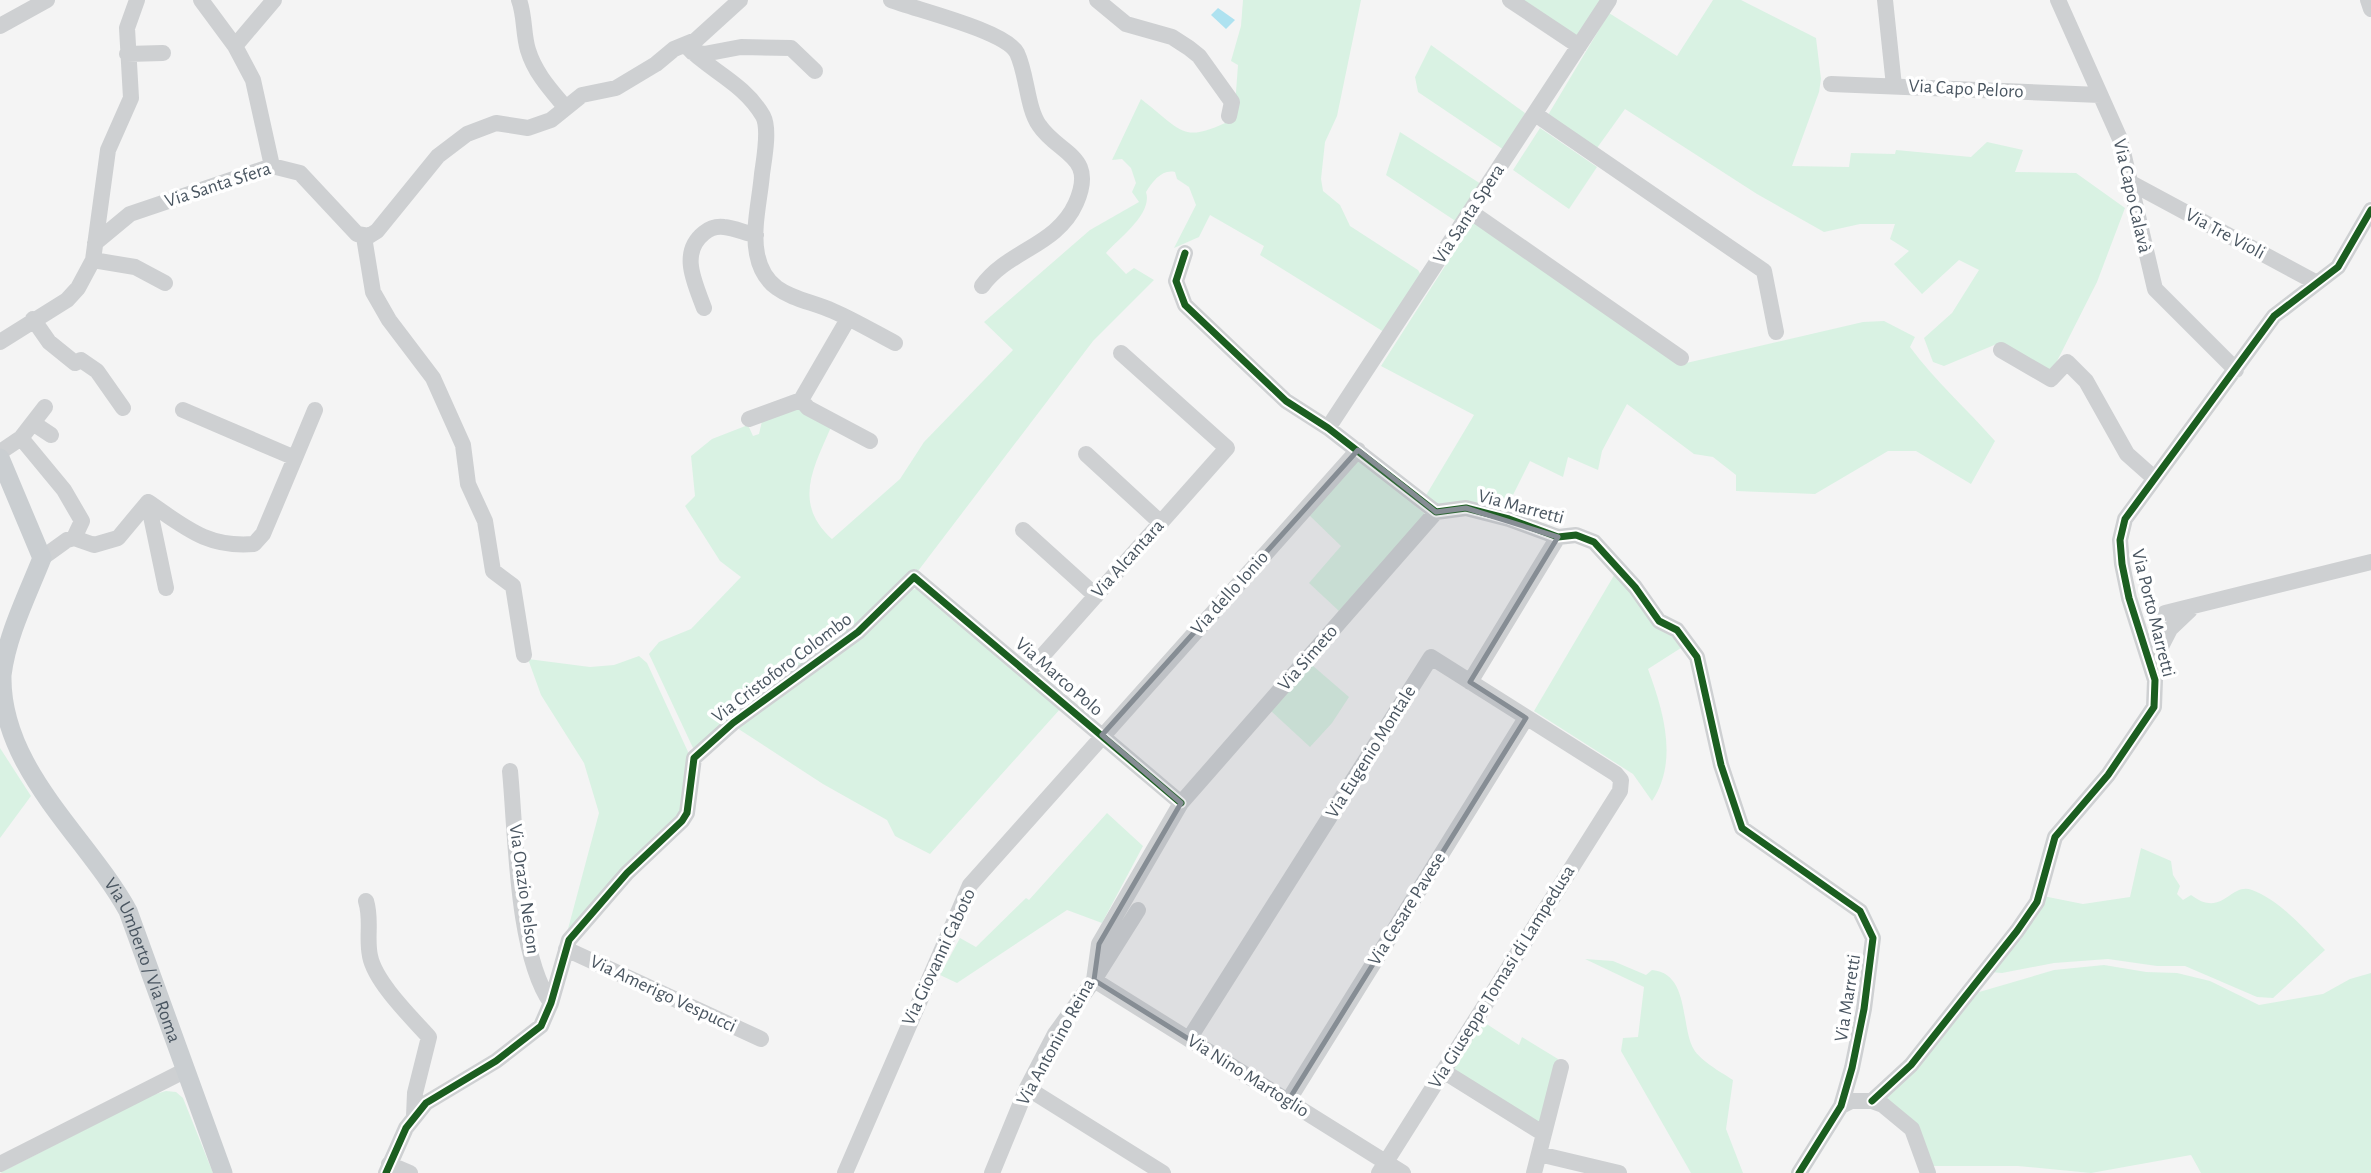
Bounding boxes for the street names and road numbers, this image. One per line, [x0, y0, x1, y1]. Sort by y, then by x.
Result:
street label: Via Capo Peloro [1908, 77, 2024, 101]
street label: Via Capo Calavà [2110, 137, 2154, 255]
street label: Via Santa Sfera [163, 159, 273, 211]
street label: Via Santa Spera [1430, 161, 1508, 267]
street label: Via Tre Violi [2182, 205, 2268, 263]
street label: Via Marretti [1476, 486, 1566, 528]
street label: Via Alcantara [1088, 516, 1168, 602]
street label: Via Porto Marretti [2128, 547, 2178, 679]
street label: Via dello Ionio [1188, 548, 1272, 638]
street label: Via Cristoforo Colombo [709, 609, 855, 727]
street label: Via Simeto [1275, 622, 1341, 694]
street label: Via Marco Polo [1012, 634, 1106, 720]
street label: Via Eugenio Montale [1323, 682, 1419, 822]
street label: Via Orazio Nelson [505, 823, 543, 955]
street label: Via Cesare Pavese [1365, 849, 1449, 969]
street label: Via Giuseppe Tomasi di Lampedusa [1425, 862, 1579, 1092]
street label: Via Umberto / Via Roma [101, 875, 184, 1045]
street label: Via Giovanni Caboto [899, 886, 979, 1028]
street label: Via Amerigo Vespucci [587, 952, 739, 1036]
street label: Via Marretti [1832, 953, 1864, 1043]
street label: Via Antonino Reina [1013, 975, 1099, 1108]
street label: Via Nino Martoglio [1184, 1031, 1312, 1121]

